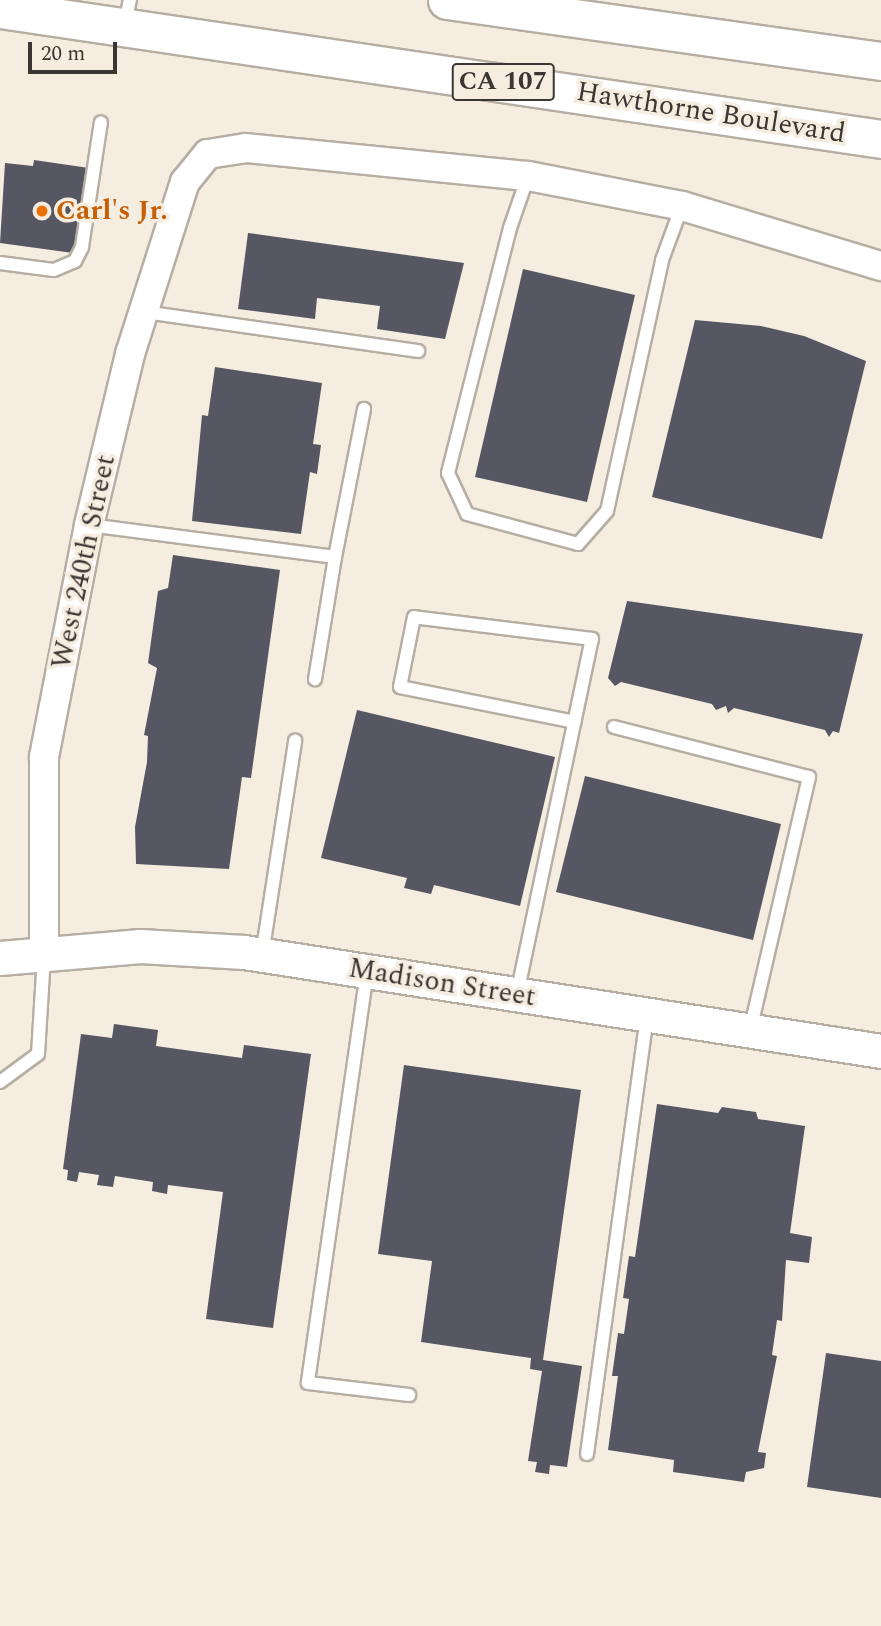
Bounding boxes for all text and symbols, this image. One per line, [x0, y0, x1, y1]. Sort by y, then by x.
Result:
scale bar [32, 28, 121, 72]
text: 20 m [41, 38, 85, 70]
road number: CA 107 [450, 60, 556, 104]
street label: Hawthorne Boulevard [574, 75, 848, 151]
place label: Carl's Jr. [56, 194, 168, 228]
marker: Carl's Jr. [34, 203, 50, 219]
street label: West 240th Street [45, 452, 123, 672]
street label: Madison Street [346, 952, 538, 1014]

